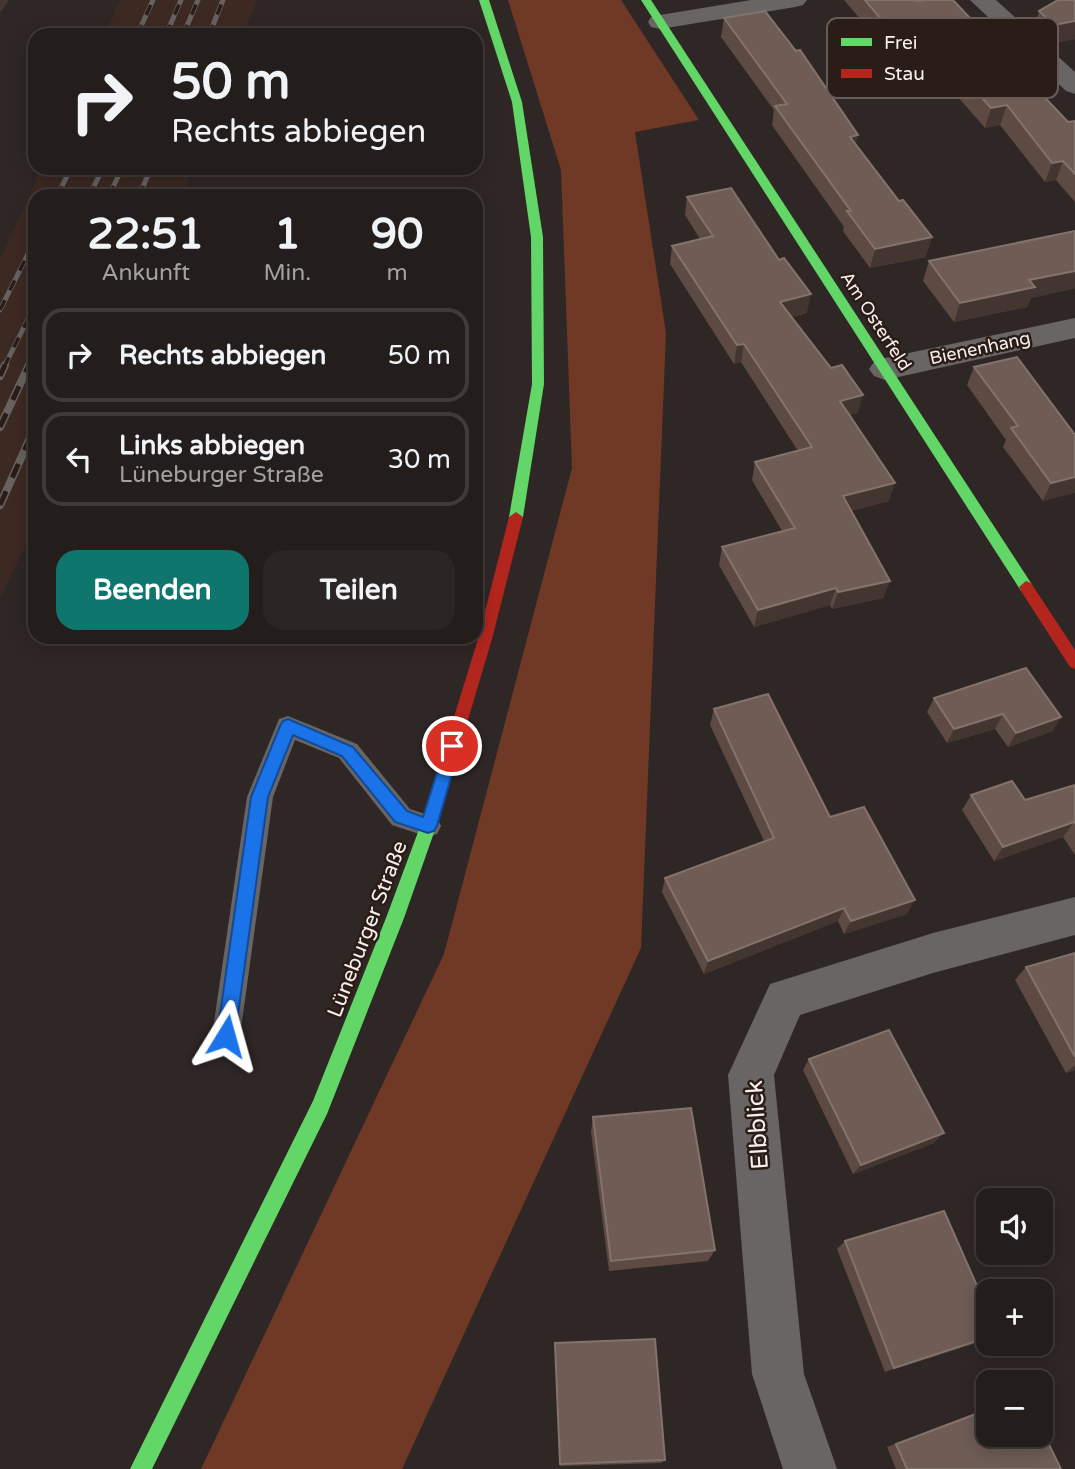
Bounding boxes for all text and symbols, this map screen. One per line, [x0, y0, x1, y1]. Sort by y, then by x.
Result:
legend [827, 18, 1058, 98]
text: Frei [884, 32, 918, 54]
text: 50 m [171, 53, 290, 112]
icon: right [56, 56, 147, 147]
text: Stau [884, 63, 925, 85]
text: Rechts abbiegen [171, 113, 426, 151]
text: 22:51 [88, 209, 204, 260]
text: 1 [274, 209, 301, 260]
text: 90 [371, 209, 423, 260]
text: Ankunft [101, 259, 190, 287]
text: Min. [263, 259, 311, 287]
text: m [387, 259, 408, 287]
street label: Am Osterfeld [836, 267, 916, 375]
street label: Bienenhang [928, 327, 1032, 369]
icon: right [60, 336, 98, 374]
text: Rechts abbiegen [119, 340, 326, 371]
text: 50 m [388, 340, 451, 371]
text: Links abbiegen [119, 430, 305, 461]
icon: left [60, 440, 98, 478]
text: 30 m [388, 444, 451, 475]
text: Lüneburger Straße [119, 461, 324, 489]
button: Beenden [56, 550, 249, 630]
button: Teilen [263, 550, 455, 630]
pin [422, 716, 482, 776]
icon: arrive [433, 727, 471, 765]
street label: Lüneburger Straße [322, 837, 413, 1021]
position arrow [189, 999, 263, 1073]
street label: Elbblick [740, 1079, 775, 1171]
map controls [976, 1188, 1053, 1447]
button: sound [976, 1188, 1053, 1265]
button: + [976, 1279, 1053, 1356]
button: − [976, 1370, 1053, 1447]

